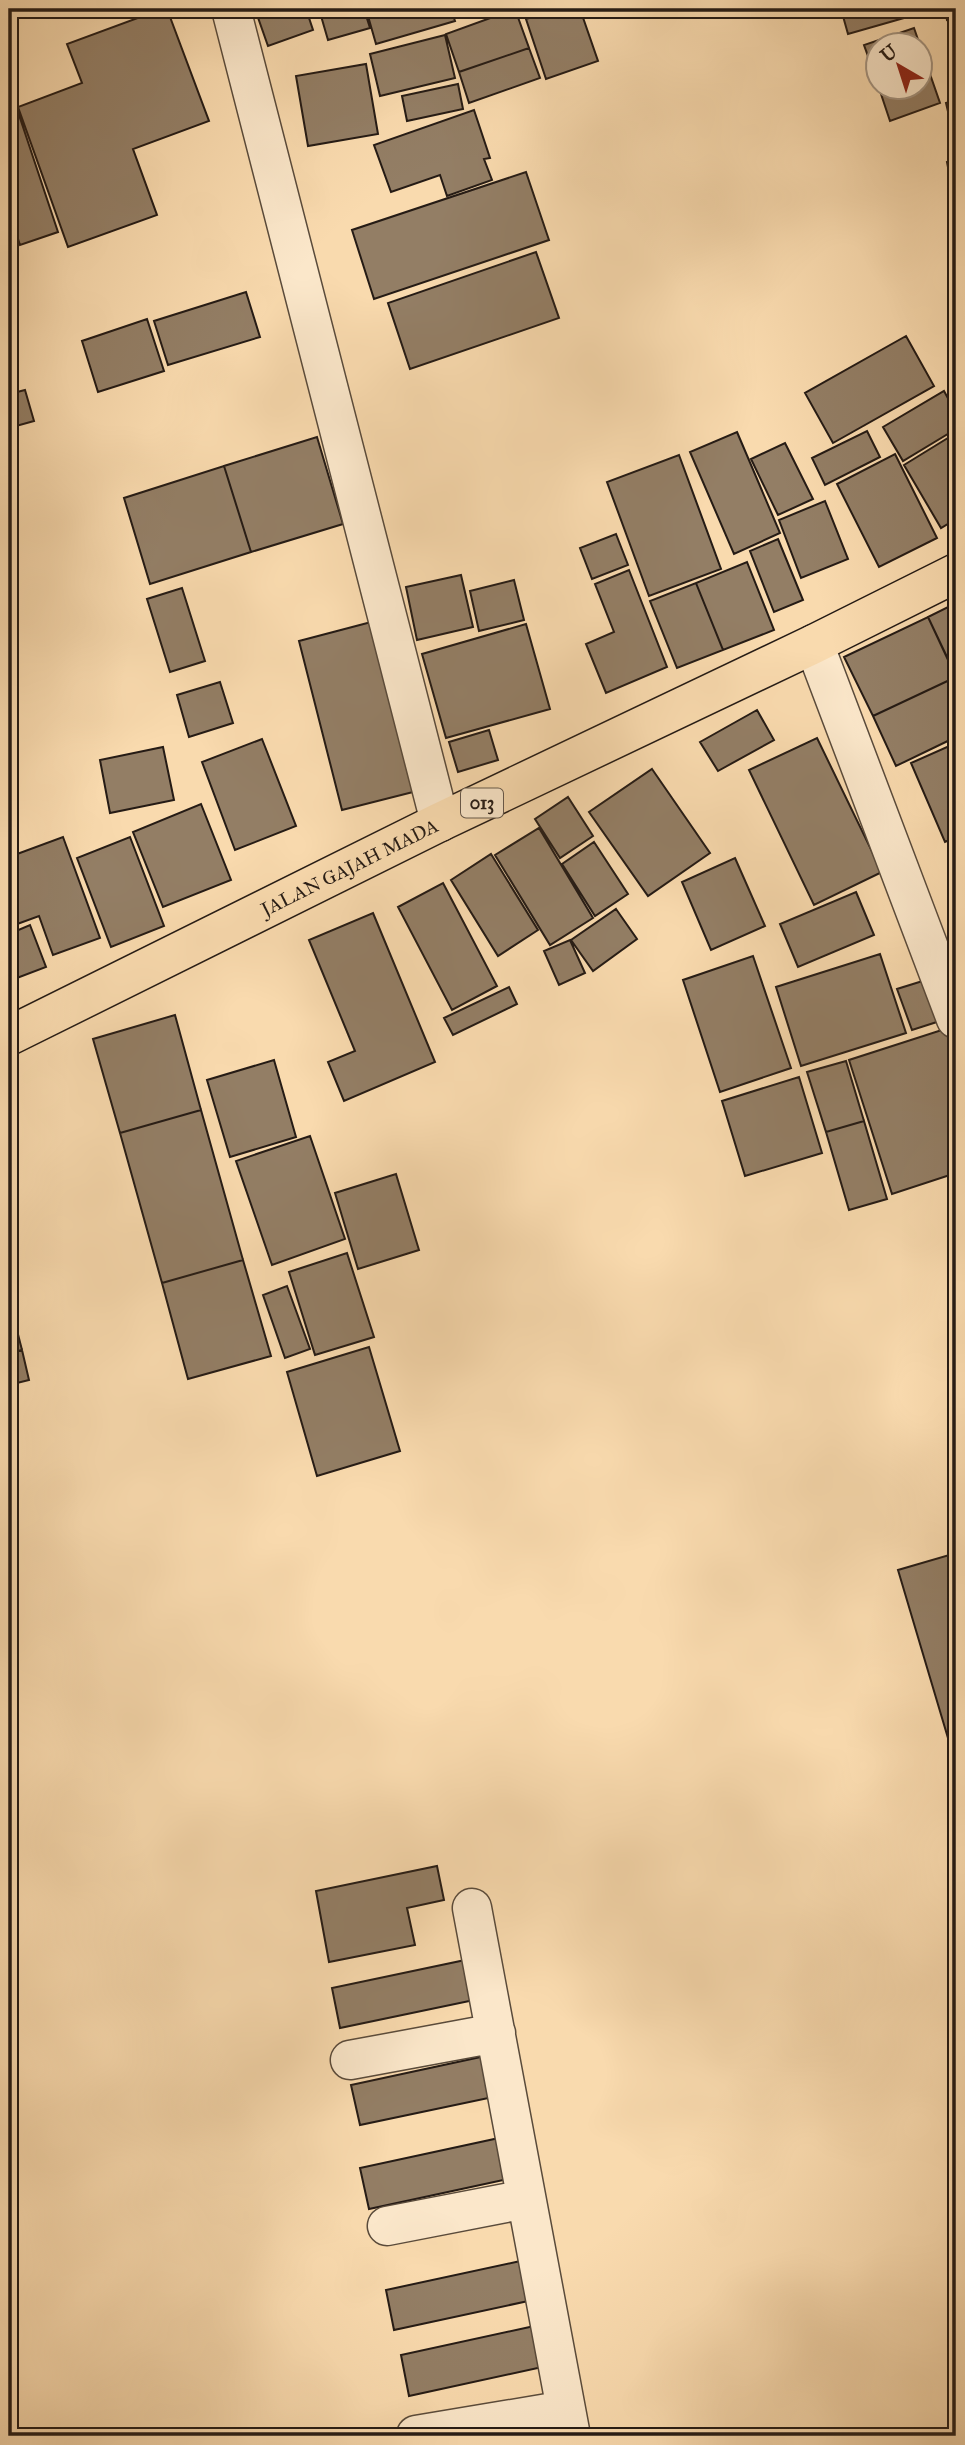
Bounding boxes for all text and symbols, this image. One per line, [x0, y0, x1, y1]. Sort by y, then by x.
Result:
north arrow [864, 32, 934, 102]
text: U [876, 39, 902, 67]
road number: 013 [461, 788, 503, 818]
street label: JALAN GAJAH MADA [255, 813, 442, 922]

